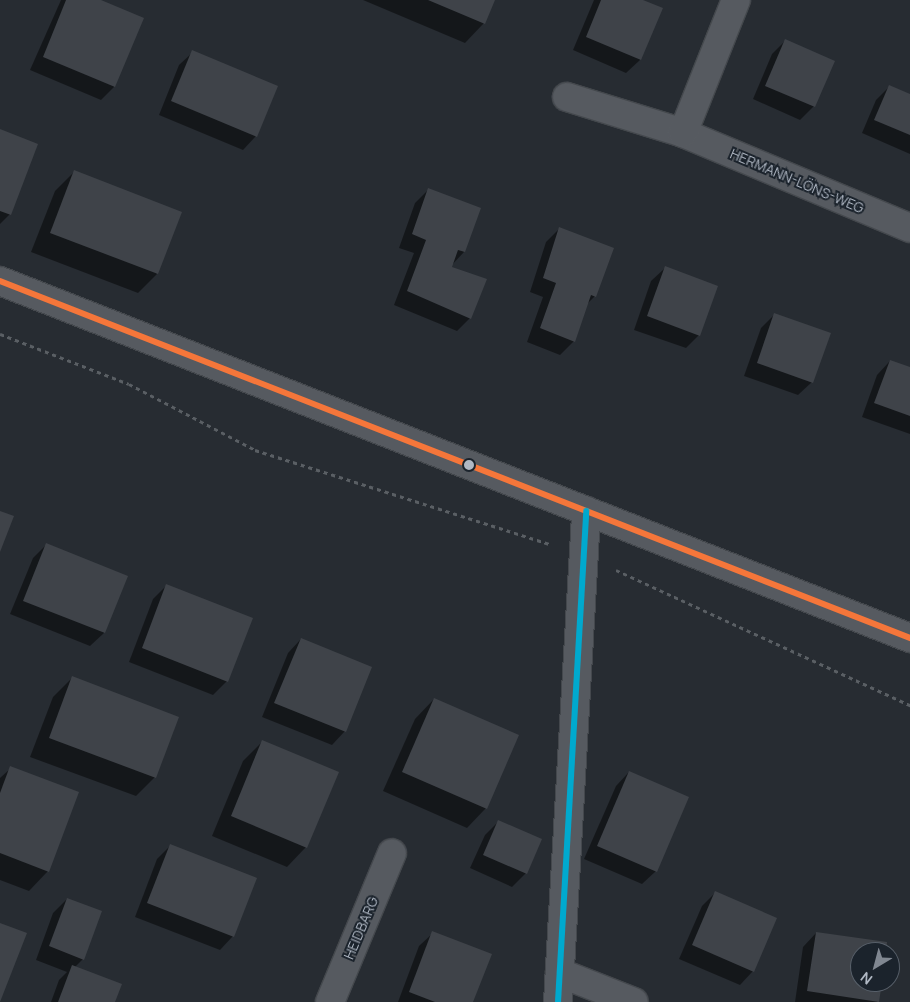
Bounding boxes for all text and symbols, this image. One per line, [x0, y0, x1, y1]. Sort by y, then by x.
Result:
street label: HERMANN-LÖNS-WEG [728, 145, 866, 217]
unlabelled marker [464, 460, 474, 470]
street label: HEIDBARG [340, 894, 382, 962]
north arrow [850, 942, 900, 992]
text: N [857, 968, 876, 989]

